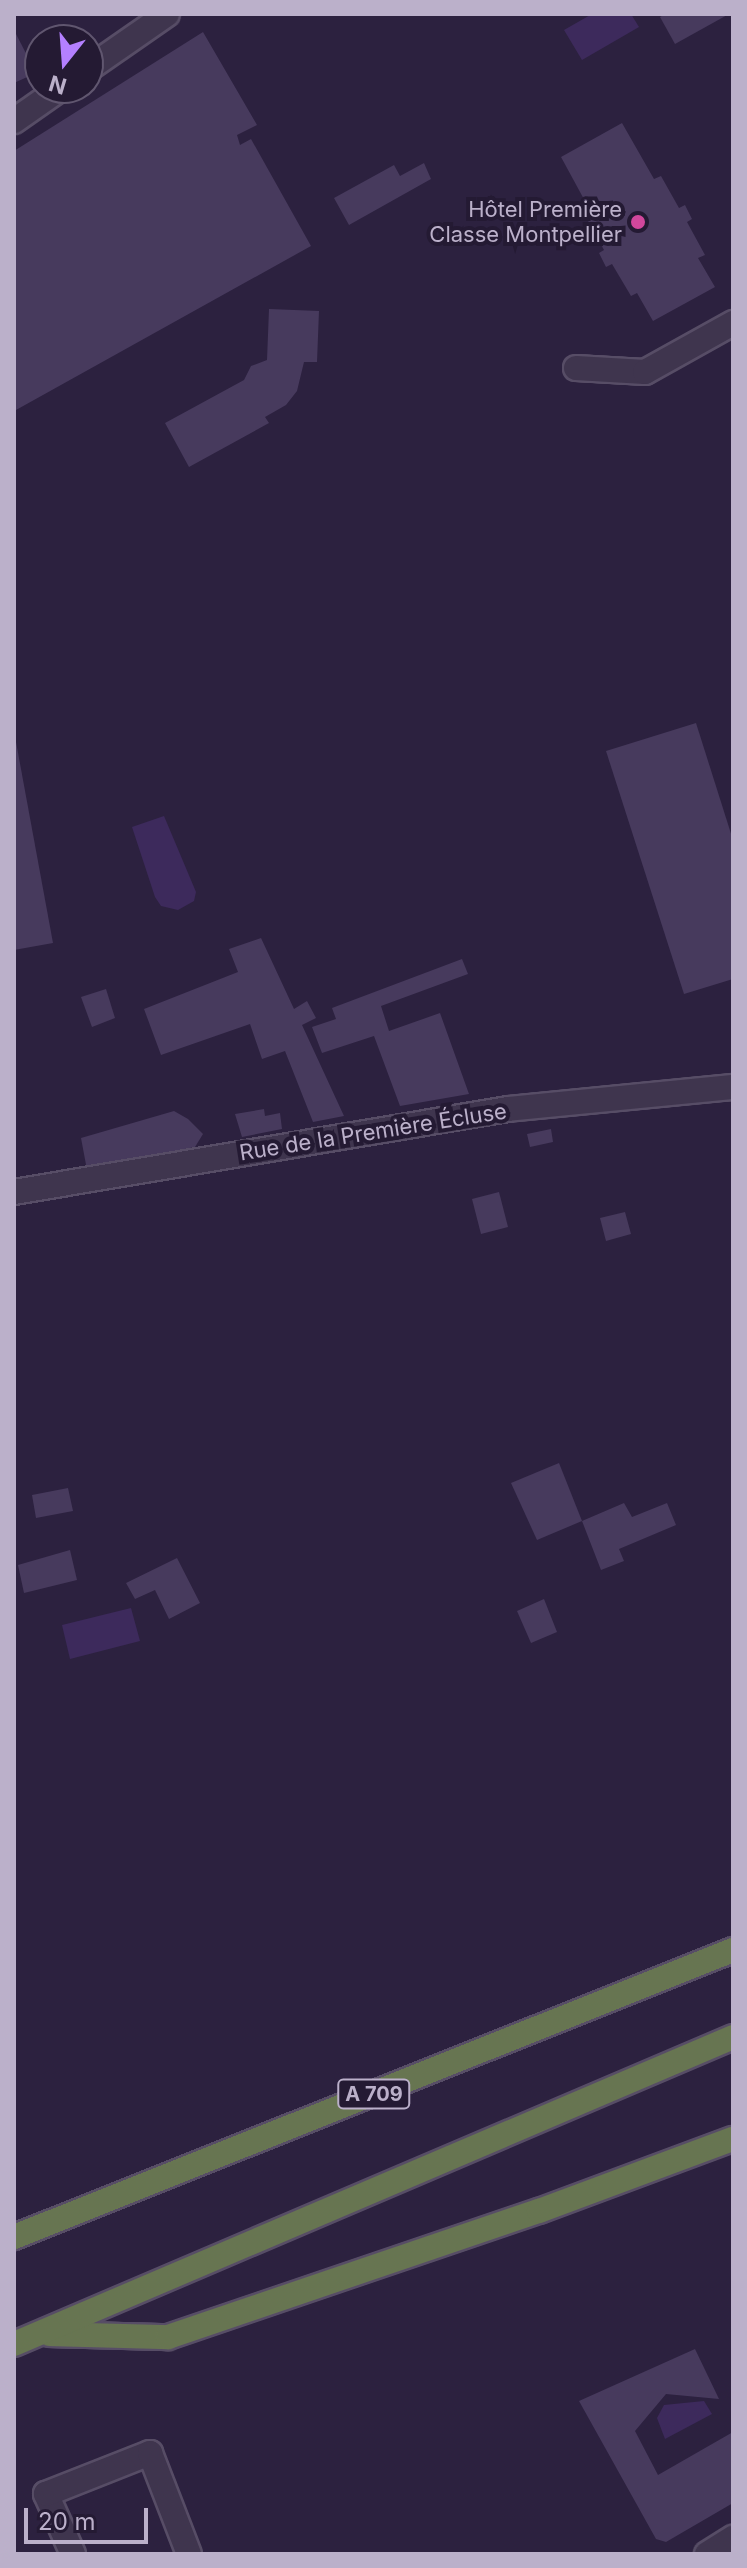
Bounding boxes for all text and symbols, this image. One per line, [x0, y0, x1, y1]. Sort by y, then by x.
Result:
north arrow [24, 24, 104, 104]
text: N [46, 70, 69, 100]
place label: Hôtel Première Classe Montpellier [429, 196, 622, 248]
marker: Hôtel Première Classe Montpellier [629, 213, 647, 231]
street label: Rue de la Première Écluse [237, 1098, 509, 1166]
road number: A 709 [336, 2078, 412, 2110]
scale bar [28, 2492, 152, 2542]
text: 20 m [38, 2507, 96, 2536]

